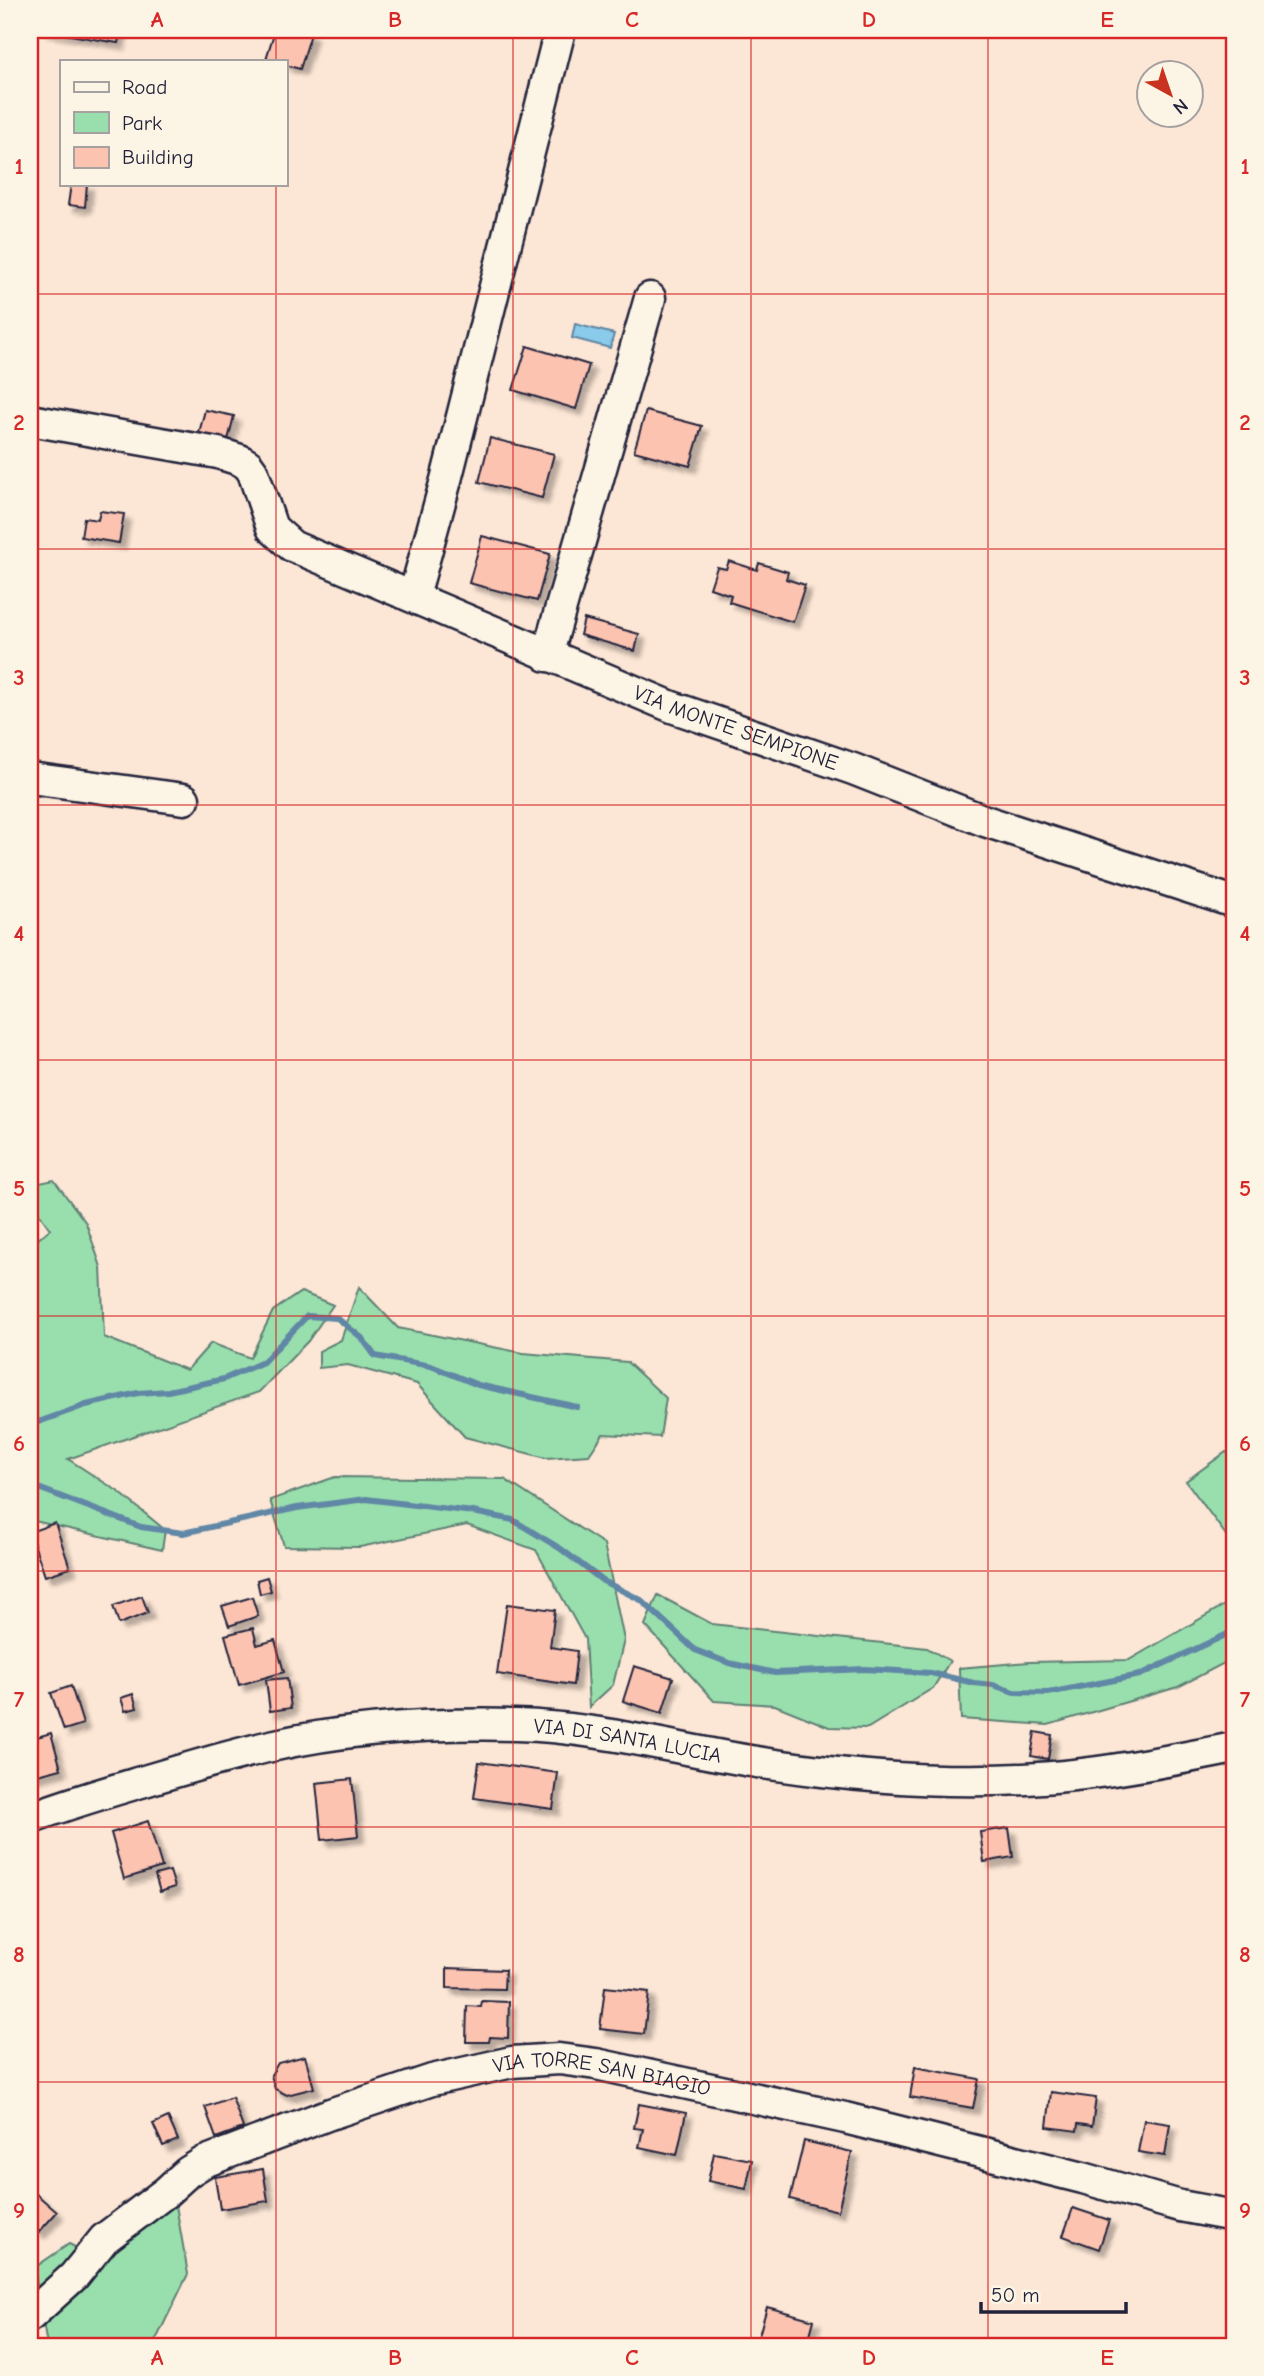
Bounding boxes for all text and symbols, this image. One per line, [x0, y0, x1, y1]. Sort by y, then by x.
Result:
text: A [151, 6, 164, 33]
text: B [388, 6, 402, 33]
text: C [625, 6, 639, 33]
text: D [862, 6, 876, 33]
text: E [1100, 6, 1114, 33]
legend [60, 60, 287, 186]
north arrow [1134, 60, 1204, 130]
text: Road [122, 75, 167, 99]
text: N [1168, 94, 1192, 119]
text: Park [122, 111, 162, 135]
text: Building [122, 145, 194, 169]
text: 1 [14, 153, 24, 180]
text: 1 [1240, 153, 1250, 180]
text: 2 [13, 409, 25, 436]
text: 2 [1239, 409, 1251, 436]
text: 3 [13, 664, 25, 691]
text: 3 [1239, 664, 1251, 691]
street label: VIA MONTE SEMPIONE [630, 680, 841, 775]
text: 4 [14, 920, 25, 947]
text: 4 [1240, 920, 1251, 947]
text: 5 [13, 1175, 25, 1202]
text: 5 [1239, 1175, 1251, 1202]
text: 6 [13, 1430, 25, 1457]
text: 6 [1239, 1430, 1251, 1457]
text: 7 [14, 1686, 25, 1713]
text: 7 [1240, 1686, 1251, 1713]
street label: VIA DI SANTA LUCIA [533, 1714, 724, 1768]
text: 8 [13, 1941, 25, 1968]
text: 8 [1239, 1941, 1251, 1968]
street label: VIA TORRE SAN BIAGIO [490, 2047, 713, 2101]
text: 9 [13, 2197, 25, 2224]
text: 9 [1239, 2197, 1251, 2224]
scale bar [981, 2271, 1126, 2315]
text: 50 m [991, 2283, 1040, 2307]
text: A [151, 2344, 164, 2371]
text: B [388, 2344, 402, 2371]
text: C [625, 2344, 639, 2371]
text: D [862, 2344, 876, 2371]
text: E [1100, 2344, 1114, 2371]

